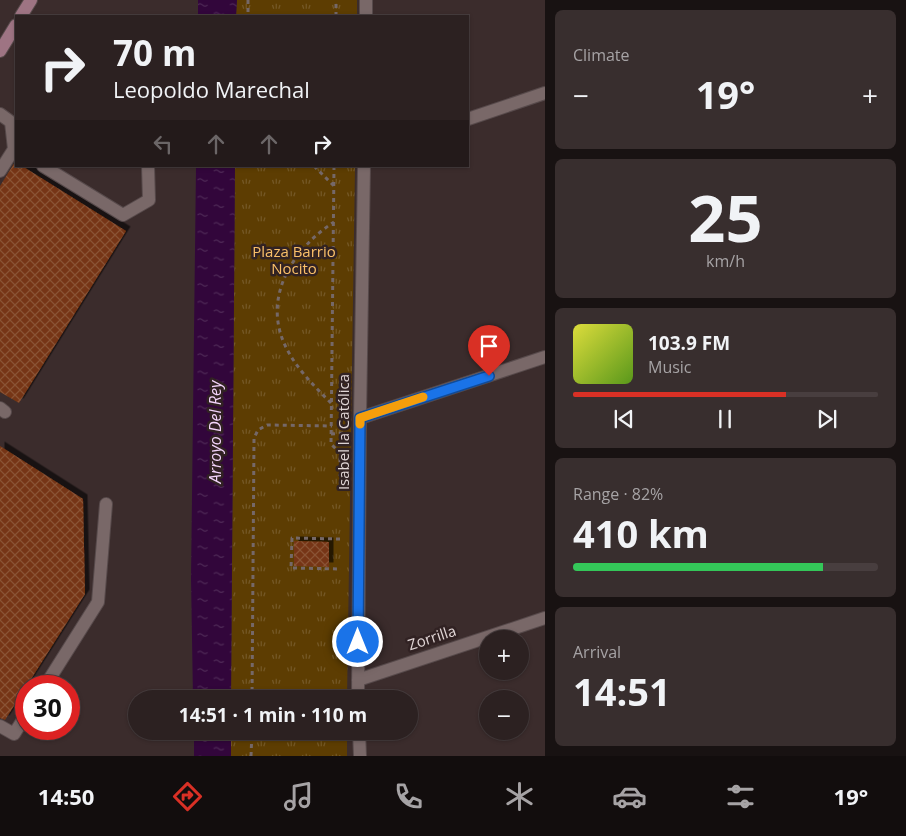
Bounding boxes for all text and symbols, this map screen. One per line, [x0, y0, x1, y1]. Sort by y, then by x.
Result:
text: 70 m [113, 29, 196, 76]
icon: right [30, 35, 95, 100]
text: Climate [573, 44, 630, 66]
text: 19° [696, 68, 755, 120]
text: Leopoldo Marechal [113, 74, 310, 104]
text: − [573, 76, 589, 114]
text: + [862, 76, 878, 114]
icon: left [149, 130, 177, 158]
icon: ahead [202, 130, 230, 158]
icon: ahead [255, 130, 283, 158]
icon: right [308, 130, 336, 158]
text: 25 [688, 173, 763, 261]
park label: Plaza Barrio Nocito [252, 241, 336, 278]
text: km/h [706, 250, 745, 272]
pin [468, 325, 510, 376]
text: 103.9 FM [648, 330, 730, 356]
icon: arrive [475, 332, 503, 360]
text: Music [648, 356, 692, 378]
street label: Isabel la Católica [333, 374, 353, 490]
water label: Arroyo Del Rey [204, 379, 226, 484]
icon: previous [610, 405, 638, 433]
icon: pause [711, 405, 739, 433]
icon: next [813, 405, 841, 433]
text: Range · 82% [573, 483, 663, 505]
text: 410 km [573, 507, 709, 559]
position arrow [331, 615, 383, 667]
street label: Zorrilla [405, 620, 458, 654]
map controls [479, 630, 529, 740]
button: + [479, 630, 529, 680]
text: Arrival [573, 641, 621, 663]
text: 14:51 [573, 665, 671, 717]
speed limit sign: 30 [15, 675, 80, 740]
button: − [479, 690, 529, 740]
text: 14:51 · 1 min · 110 m [179, 702, 367, 728]
icon: directions [170, 779, 205, 814]
icon: music [281, 779, 316, 814]
icon: phone [391, 779, 426, 814]
icon: climate [502, 779, 537, 814]
icon: car [612, 779, 647, 814]
icon: filters [723, 779, 758, 814]
text: 14:50 [38, 781, 94, 811]
text: 19° [834, 781, 868, 811]

